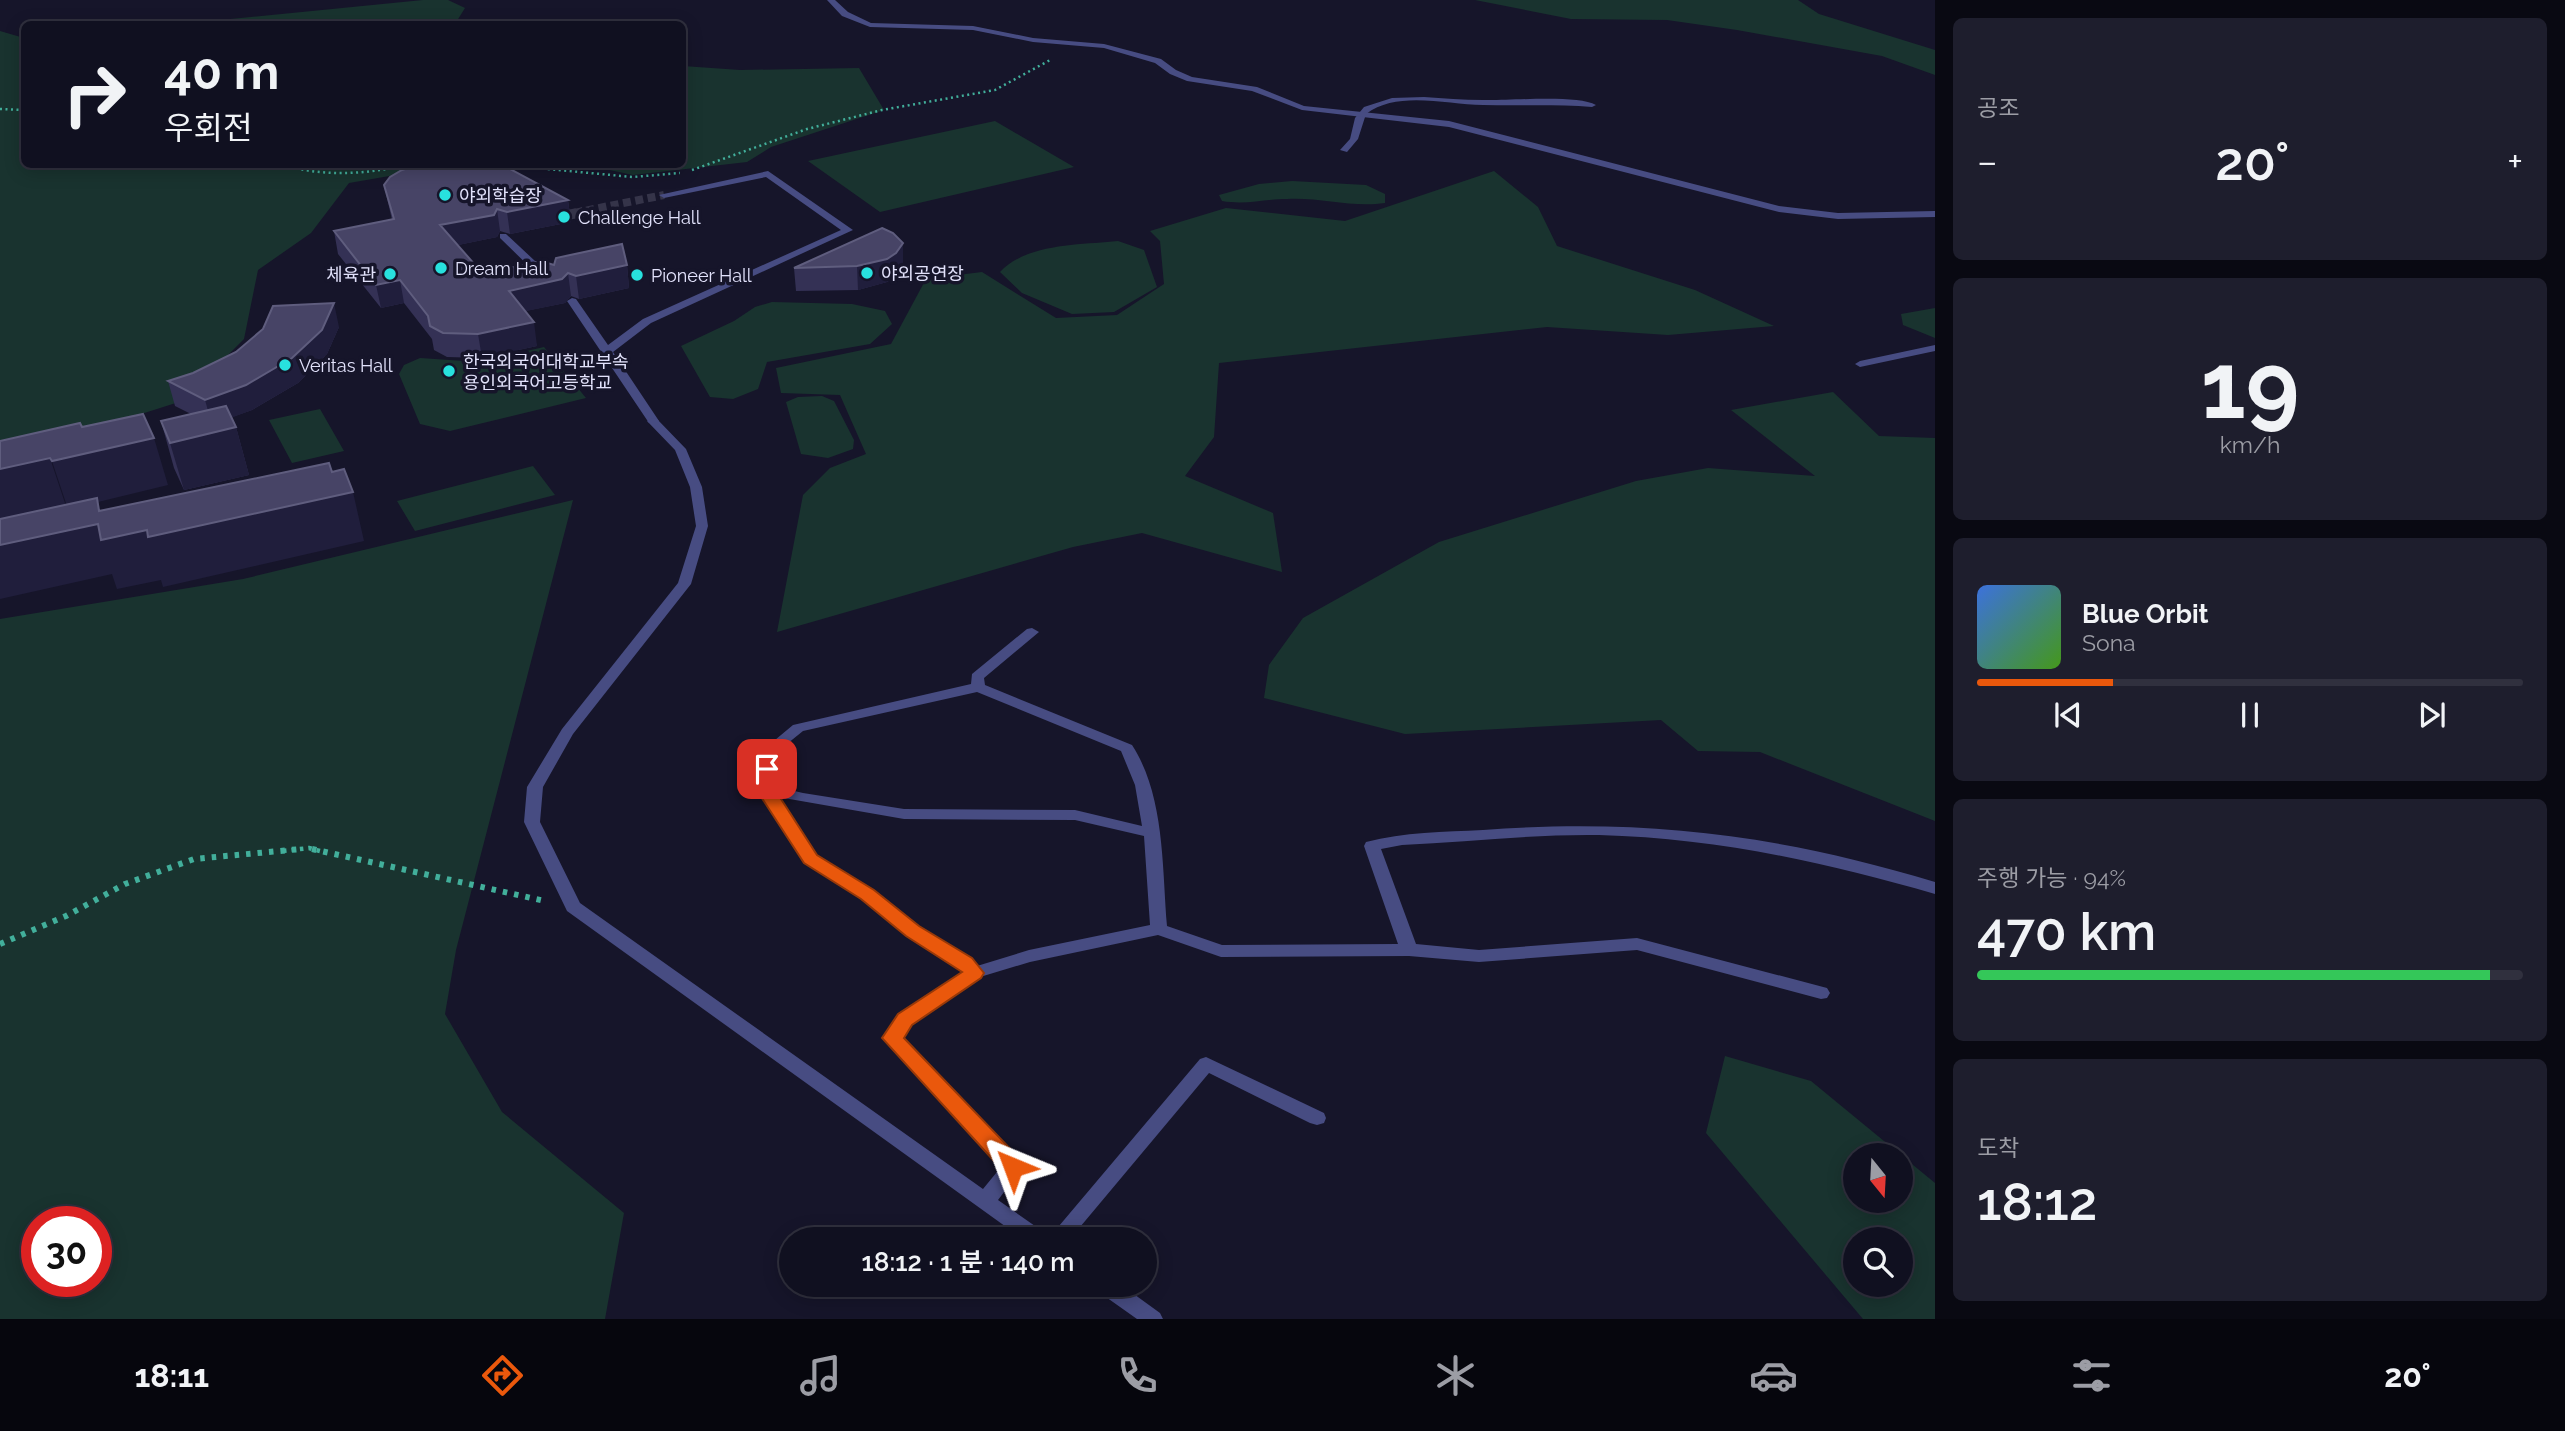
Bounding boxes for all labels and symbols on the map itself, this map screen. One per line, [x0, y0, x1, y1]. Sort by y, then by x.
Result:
place label: 야외학습장 [459, 185, 542, 206]
marker: 야외학습장 [437, 187, 453, 203]
place label: Challenge Hall [578, 207, 701, 228]
marker: Challenge Hall [556, 209, 572, 225]
place label: Dream Hall [455, 258, 548, 279]
marker: Dream Hall [433, 260, 449, 276]
place label: 야외공연장 [881, 263, 964, 284]
place label: 체육관 [326, 264, 376, 285]
place label: Pioneer Hall [651, 265, 752, 286]
marker: 야외공연장 [859, 265, 875, 281]
marker: 체육관 [382, 266, 398, 282]
marker: Pioneer Hall [629, 267, 645, 283]
place label: 한국외국어대학교부속 용인외국어고등학교 [463, 351, 629, 393]
place label: Veritas Hall [299, 355, 393, 376]
marker: Veritas Hall [277, 357, 293, 373]
marker: 한국외국어대학교부속 용인외국어고등학교 [441, 363, 457, 379]
pin [737, 739, 797, 799]
position arrow [976, 1130, 1050, 1204]
north arrow [1843, 1143, 1913, 1213]
speed limit sign: 30 [21, 1206, 112, 1297]

